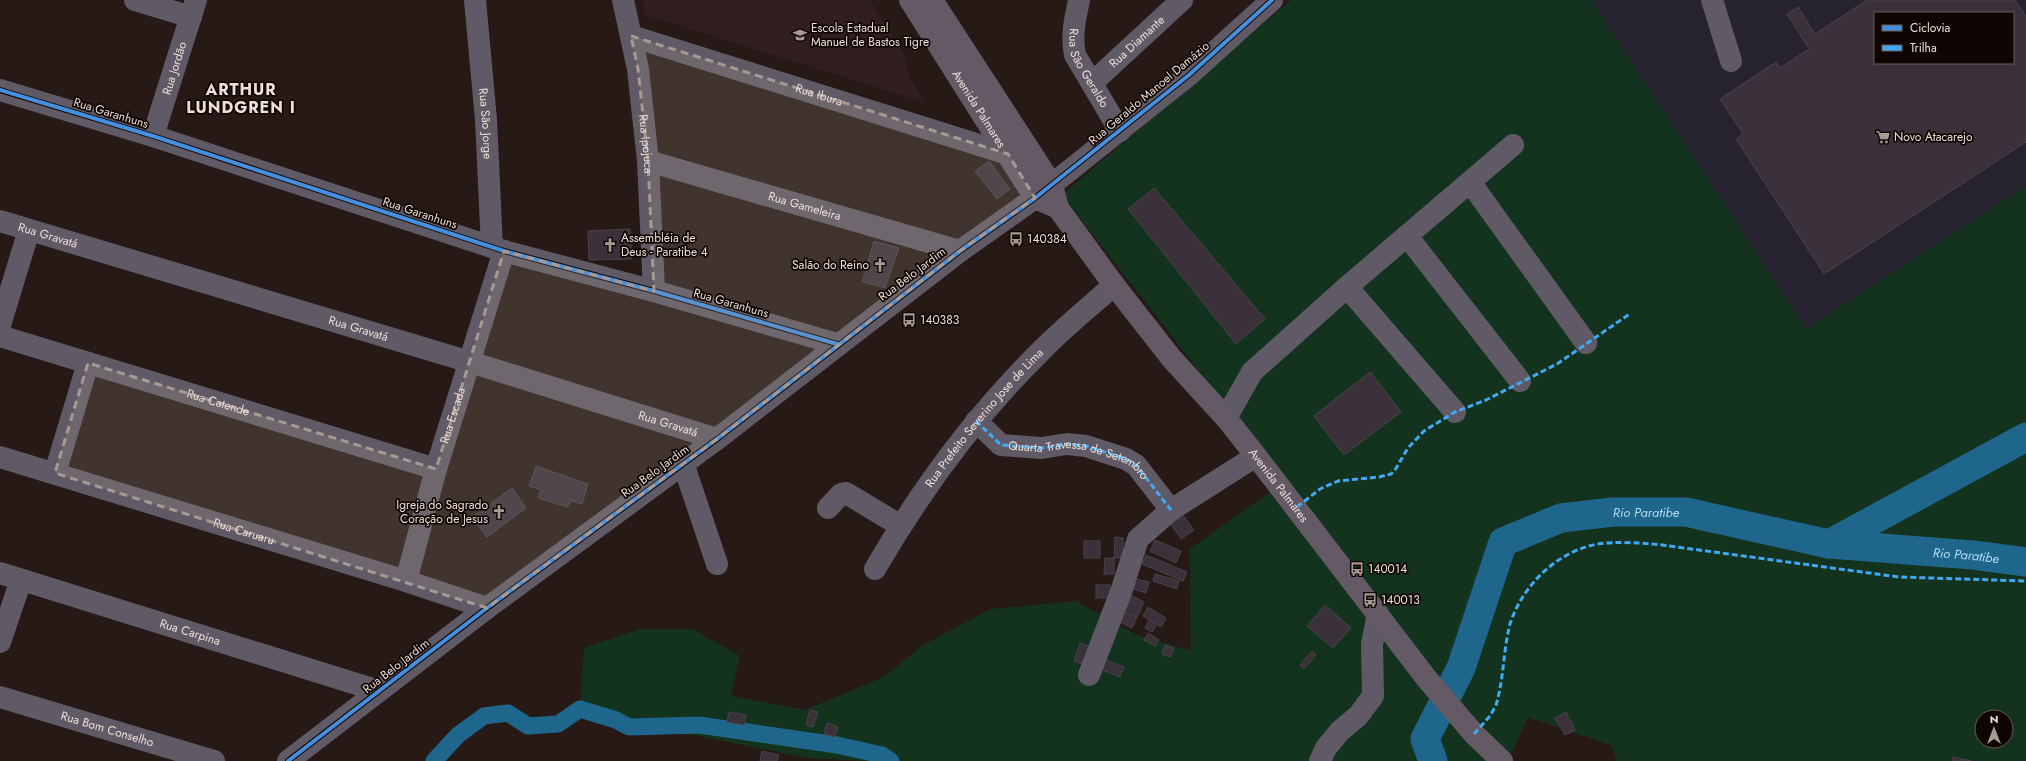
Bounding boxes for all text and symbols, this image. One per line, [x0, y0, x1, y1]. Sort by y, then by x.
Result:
street label: Rua Diamante [1105, 11, 1169, 72]
legend [1874, 12, 2014, 64]
place label: Escola Estadual Manuel de Bastos Tigre [811, 19, 929, 51]
text: Ciclovia [1910, 19, 1951, 37]
school or university icon: Escola Estadual Manuel de Bastos Tigre [792, 27, 808, 43]
street label: Rua São Geraldo [1064, 28, 1113, 111]
street label: Rua Geraldo Manoel Damázio [1085, 37, 1214, 149]
street label: Rua Jordão [157, 39, 191, 97]
text: Trilha [1910, 39, 1937, 57]
street label: Avenida Palmares [947, 67, 1010, 152]
district label: ARTHUR LUNDGREN I [186, 78, 296, 119]
street label: Rua Ibura [793, 79, 845, 111]
street label: Rua São Jorge [474, 87, 497, 160]
street label: Rua Garanhuns [71, 93, 151, 133]
street label: Rua Ipojuca [634, 113, 658, 174]
place label: Novo Atacarejo [1894, 128, 1973, 146]
supermarket icon: Novo Atacarejo [1875, 129, 1891, 145]
street label: Rua Gameleira [766, 187, 843, 225]
street label: Rua Garanhuns [380, 192, 460, 234]
street label: Rua Gravatá [16, 218, 80, 253]
place label: Assembléia de Deus - Paratibe 4 [621, 229, 708, 261]
place label: 140384 [1027, 230, 1067, 248]
bus stop icon: 140384 [1008, 231, 1024, 247]
church icon: Assembléia de Deus - Paratibe 4 [602, 237, 618, 253]
street label: Rua Belo Jardim [875, 243, 949, 305]
place label: Salão do Reino [792, 256, 869, 274]
church icon: Salão do Reino [872, 257, 888, 273]
street label: Rua Garanhuns [691, 284, 771, 322]
street label: Rua Gravatá [326, 311, 390, 346]
place label: 140383 [920, 311, 960, 329]
bus stop icon: 140383 [901, 312, 917, 328]
street label: Rua Prefeito Severino Jose de Lima [921, 344, 1048, 491]
street label: Rua Catende [184, 384, 252, 421]
street label: Rua Escada [435, 385, 470, 446]
street label: Rua Gravatá [636, 406, 700, 441]
street label: Quarta Travessa de Setembro [1008, 435, 1153, 484]
street label: Rua Belo Jardim [617, 440, 693, 502]
street label: Avenida Palmares [1244, 445, 1313, 526]
place label: Igreja do Sagrado Coração de Jesus [396, 496, 488, 528]
water label: Rio Paratibe [1613, 503, 1680, 522]
church icon: Igreja do Sagrado Coração de Jesus [491, 504, 507, 520]
street label: Rua Caruaru [211, 514, 277, 549]
water label: Rio Paratibe [1932, 543, 2001, 568]
place label: 140014 [1368, 560, 1407, 578]
bus stop icon: 140014 [1349, 561, 1365, 577]
place label: 140013 [1381, 591, 1420, 609]
bus stop icon: 140013 [1362, 592, 1378, 608]
street label: Rua Carpina [157, 614, 223, 650]
street label: Rua Belo Jardim [359, 634, 433, 698]
street label: Rua Bom Conselho [59, 707, 157, 752]
north arrow [1974, 709, 2014, 749]
text: N [1990, 711, 1998, 727]

